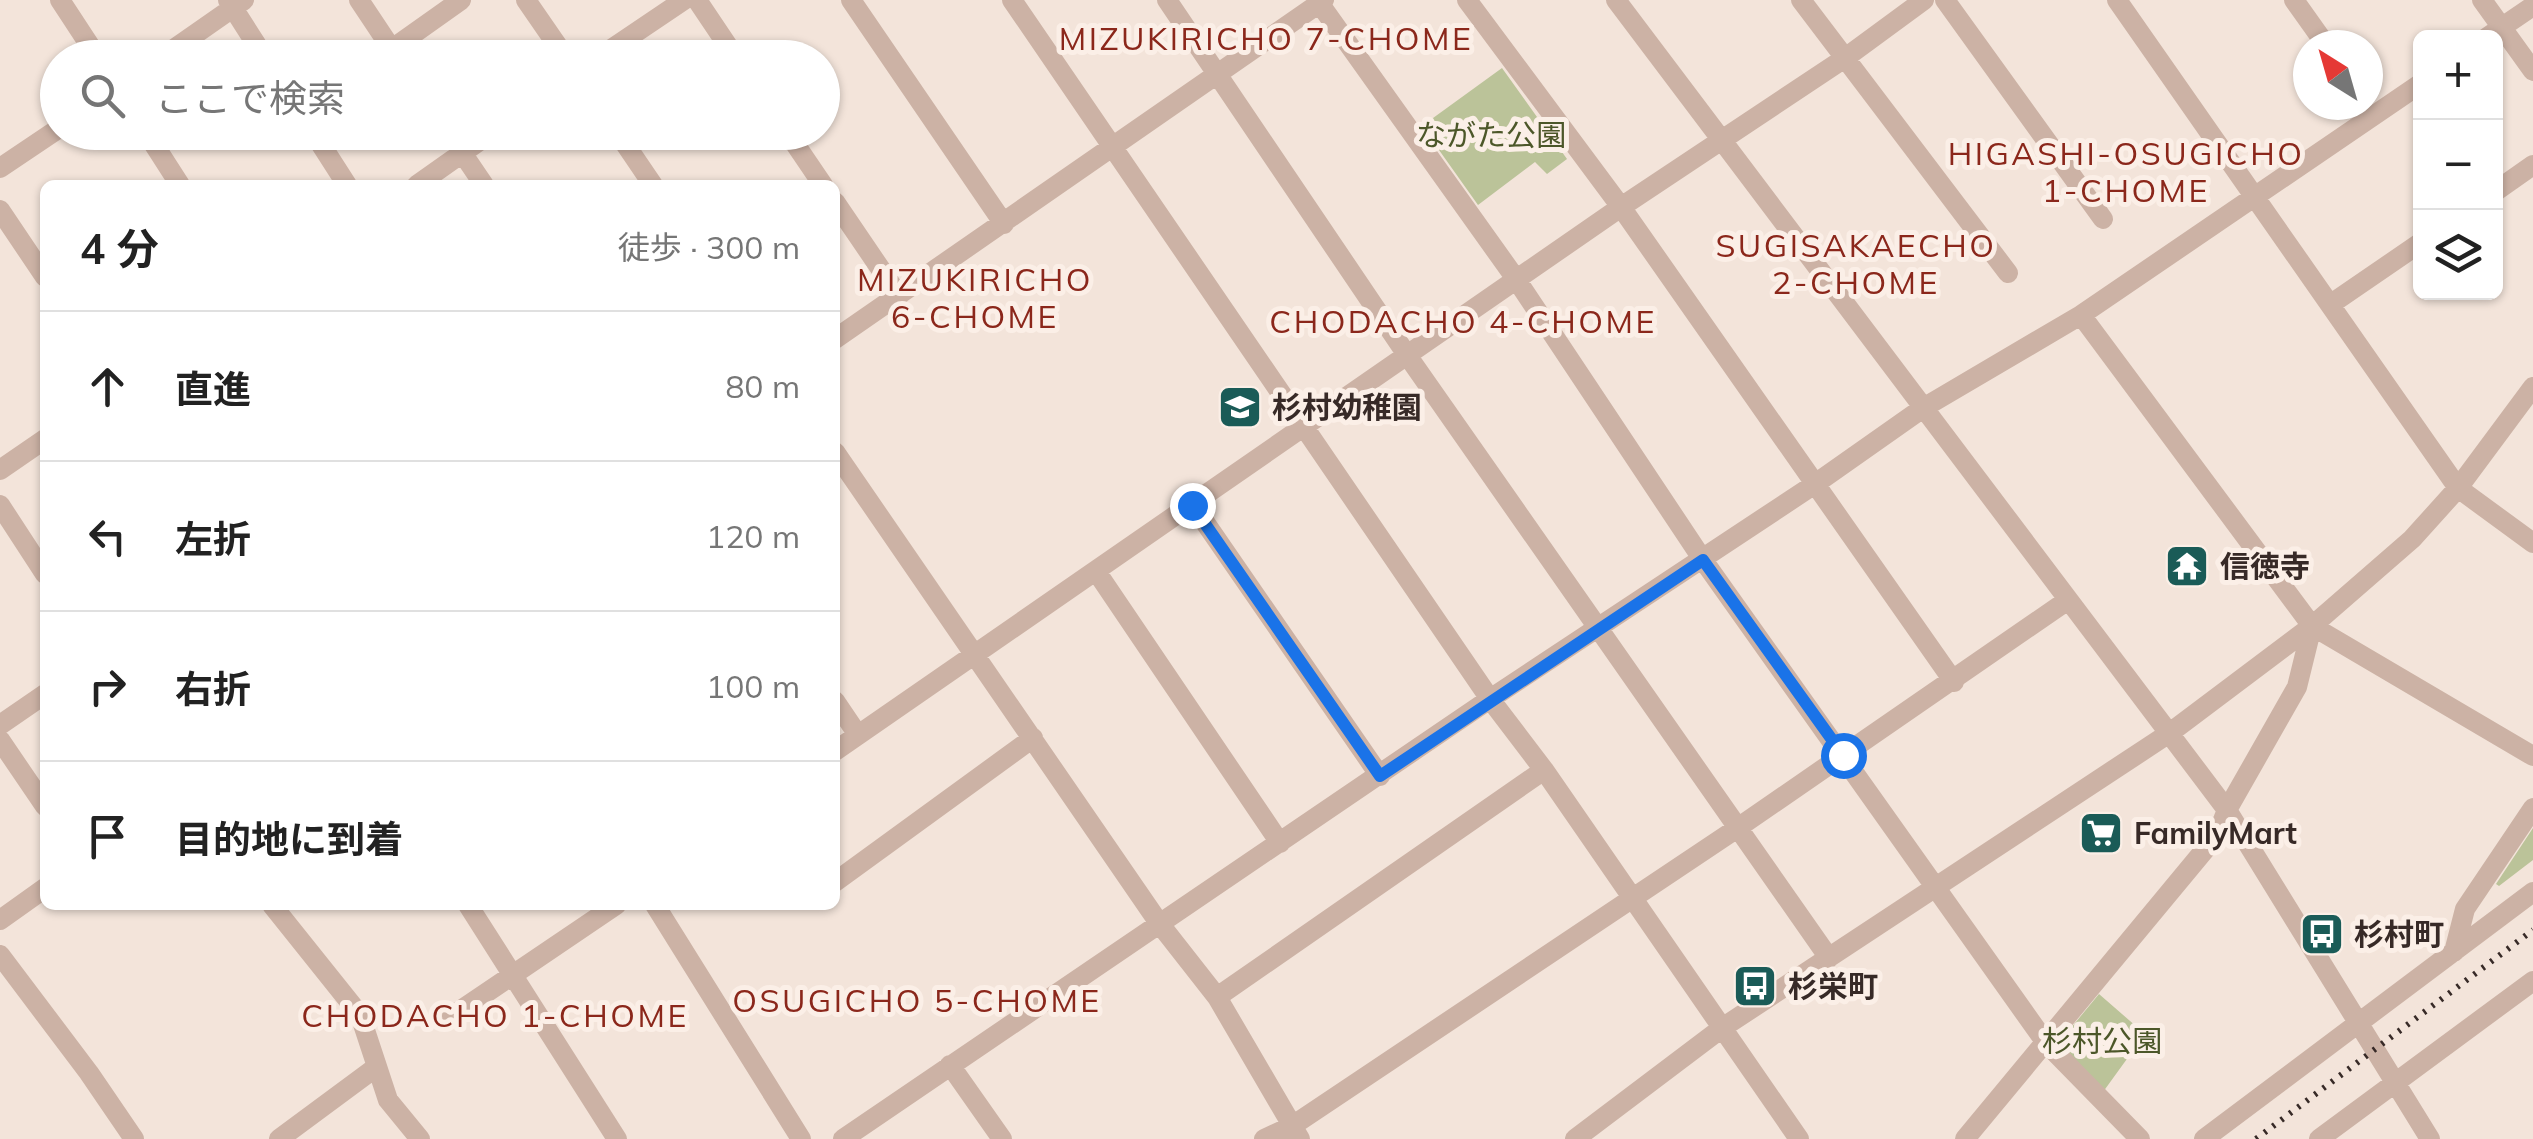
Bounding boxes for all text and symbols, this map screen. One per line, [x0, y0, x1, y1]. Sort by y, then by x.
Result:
district label: MIZUKIRICHO 7-CHOME [1059, 18, 1473, 58]
north arrow [2293, 30, 2383, 120]
map controls [2413, 30, 2503, 300]
button: + [2413, 30, 2503, 120]
search box [40, 40, 840, 150]
icon: search [75, 68, 130, 123]
text: ここで検索 [155, 74, 345, 122]
park label: ながた公園 [1416, 116, 1566, 154]
button: − [2413, 120, 2503, 210]
district label: HIGASHI-OSUGICHO 1-CHOME [1948, 133, 2304, 210]
button: layers [2413, 210, 2503, 300]
text: 4 分 [80, 222, 159, 275]
district label: SUGISAKAECHO 2-CHOME [1715, 225, 1997, 302]
text: 徒歩 · 300 m [618, 227, 800, 267]
district label: MIZUKIRICHO 6-CHOME [857, 259, 1093, 336]
district label: CHODACHO 4-CHOME [1269, 301, 1657, 341]
icon: ahead [80, 359, 135, 414]
text: 直進 [175, 365, 251, 413]
text: 80 m [725, 366, 800, 406]
school or university icon: 杉村幼稚園 [1217, 384, 1263, 430]
place label: 杉村幼稚園 [1272, 388, 1422, 426]
route end [1170, 483, 1216, 529]
icon: left [80, 509, 135, 564]
text: 左折 [175, 515, 251, 563]
text: 120 m [706, 516, 800, 556]
temple icon: 信徳寺 [2164, 543, 2210, 589]
place label: 信徳寺 [2220, 547, 2310, 585]
icon: right [80, 659, 135, 714]
text: 右折 [175, 665, 251, 713]
text: 100 m [706, 666, 800, 706]
route start [1821, 733, 1867, 779]
icon: arrive [80, 809, 135, 864]
supermarket icon: FamilyMart [2078, 810, 2124, 856]
place label: FamilyMart [2134, 814, 2297, 852]
text: 目的地に到着 [175, 815, 403, 863]
bus stop icon: 杉村町 [2299, 911, 2345, 957]
place label: 杉村町 [2354, 915, 2444, 953]
bus stop icon: 杉栄町 [1732, 963, 1778, 1009]
place label: 杉栄町 [1788, 967, 1878, 1005]
district label: OSUGICHO 5-CHOME [732, 980, 1102, 1020]
district label: CHODACHO 1-CHOME [301, 995, 689, 1035]
park label: 杉村公園 [2042, 1022, 2162, 1060]

